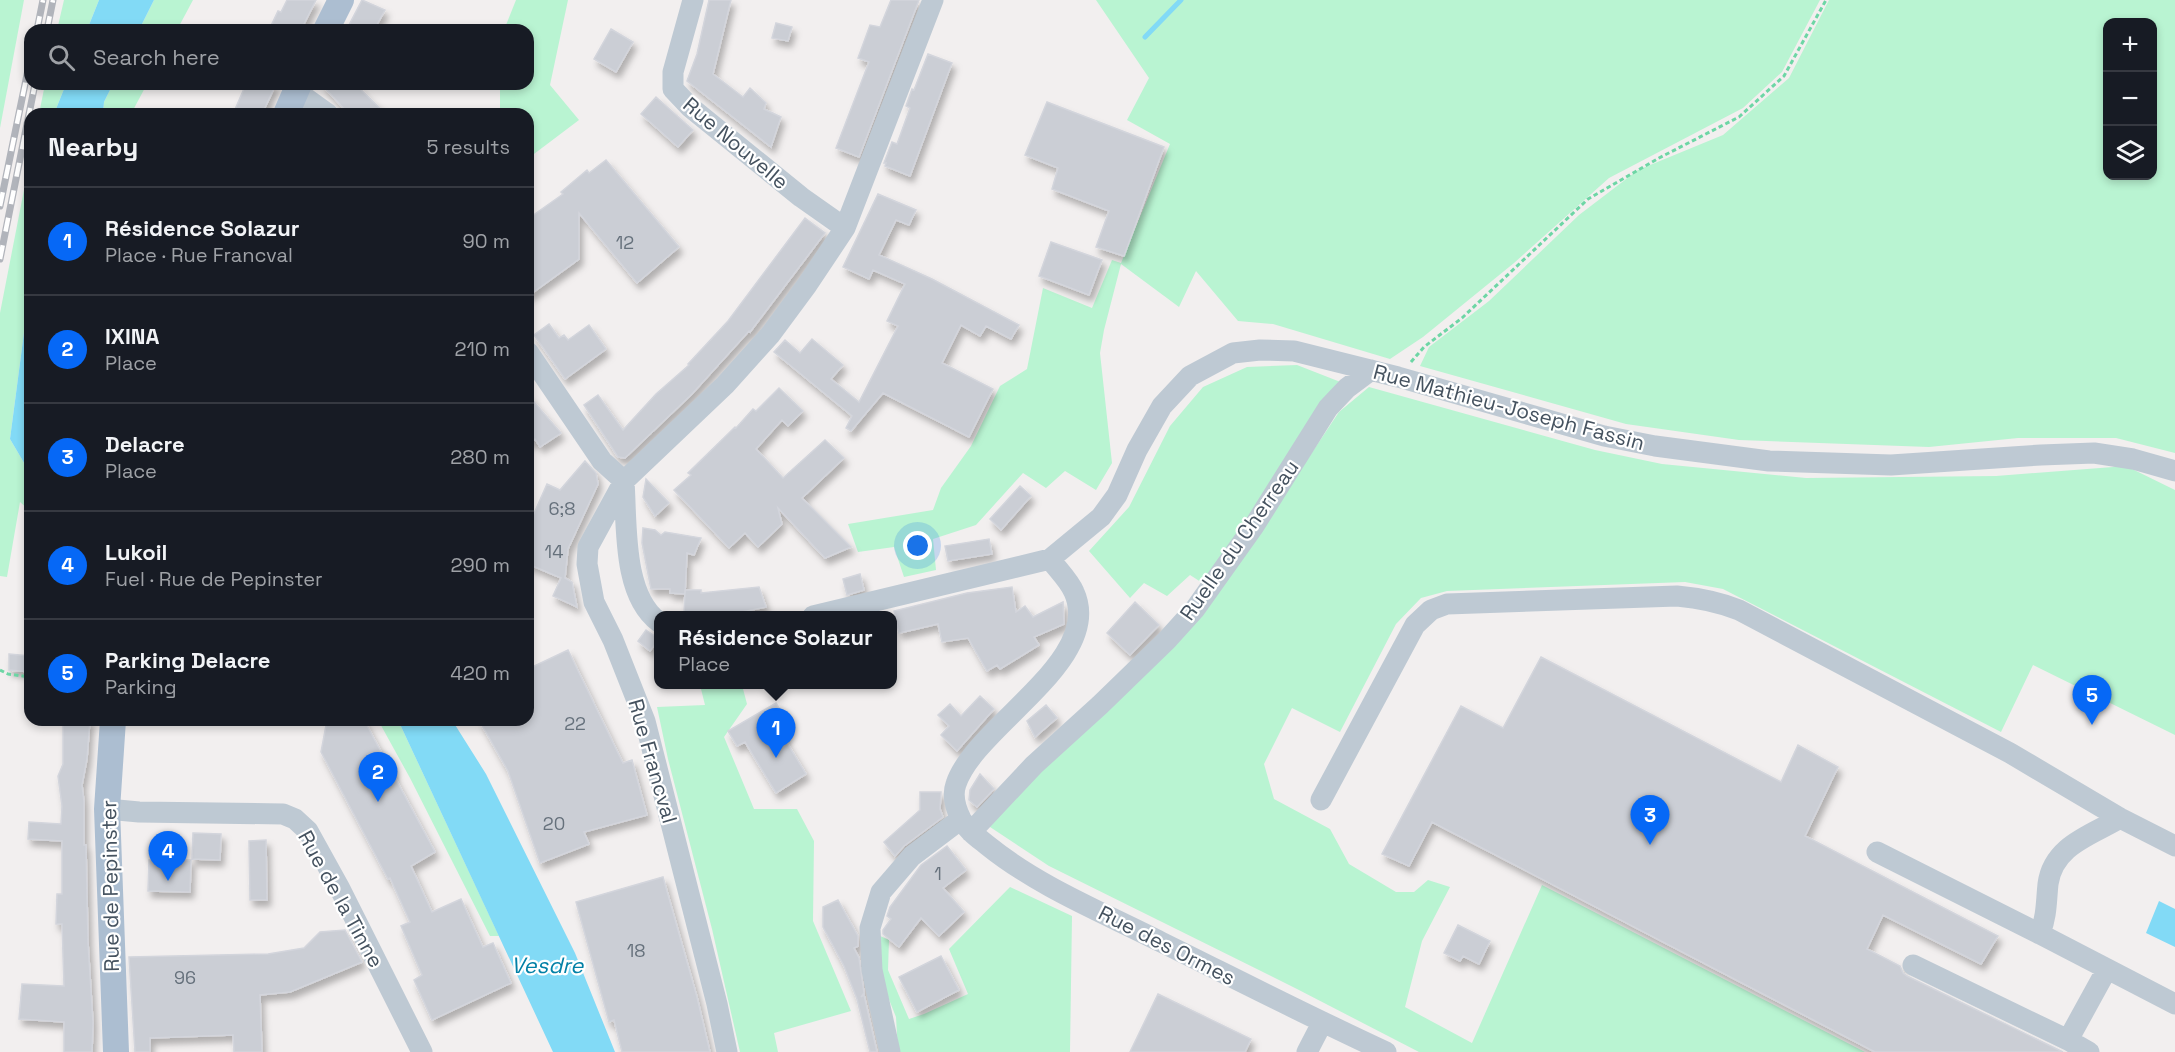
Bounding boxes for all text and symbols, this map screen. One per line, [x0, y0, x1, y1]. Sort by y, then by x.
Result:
map controls [2103, 18, 2157, 180]
button: + [2103, 18, 2157, 72]
search box [24, 24, 534, 90]
icon: search [45, 41, 78, 74]
text: Search here [93, 43, 220, 71]
button: − [2103, 72, 2157, 126]
street label: Rue Nouvelle [678, 91, 794, 195]
button: layers [2103, 126, 2157, 180]
text: Nearby [48, 130, 138, 164]
text: 5 results [426, 134, 510, 160]
text: Résidence Solazur [105, 214, 299, 242]
text: 1 [63, 228, 72, 254]
text: 90 m [463, 228, 510, 254]
house number: 12 [616, 231, 634, 254]
text: Place · Rue Francval [105, 242, 293, 268]
text: IXINA [105, 322, 159, 350]
text: 2 [62, 336, 73, 362]
text: 210 m [454, 336, 510, 362]
text: Place [105, 350, 157, 376]
street label: Rue Mathieu-Joseph Fassin [1370, 358, 1648, 456]
text: Delacre [105, 430, 185, 458]
text: 3 [61, 444, 74, 470]
text: 280 m [450, 444, 510, 470]
street label: Ruelle du Cherreau [1174, 455, 1304, 625]
text: Place [105, 458, 157, 484]
house number: 6;8 [549, 497, 575, 520]
your location [903, 531, 932, 560]
text: Lukoil [105, 538, 167, 566]
house number: 14 [545, 540, 563, 563]
text: 4 [61, 552, 74, 578]
text: 290 m [451, 552, 510, 578]
text: Fuel · Rue de Pepinster [105, 566, 323, 592]
popup [654, 611, 897, 689]
text: Résidence Solazur [678, 623, 873, 651]
text: Parking Delacre [105, 646, 271, 674]
text: Place [678, 651, 730, 677]
text: 5 [62, 660, 74, 686]
text: 420 m [450, 660, 510, 686]
text: Parking [105, 674, 177, 700]
pin: 5 [2072, 676, 2112, 725]
street label: Rue Francval [622, 696, 684, 826]
pin: 1 [756, 708, 796, 758]
house number: 22 [564, 712, 586, 735]
pin: 2 [358, 752, 398, 802]
pin: 3 [1630, 796, 1670, 845]
street label: Rue de Pepinster [95, 800, 125, 972]
house number: 20 [543, 812, 565, 835]
street label: Rue de la Tinne [292, 826, 390, 972]
pin: 4 [148, 832, 188, 881]
house number: 1 [934, 862, 942, 885]
street label: Rue des Ormes [1094, 899, 1240, 991]
house number: 18 [627, 939, 645, 962]
water label: Vesdre [511, 951, 584, 979]
house number: 96 [174, 966, 196, 989]

